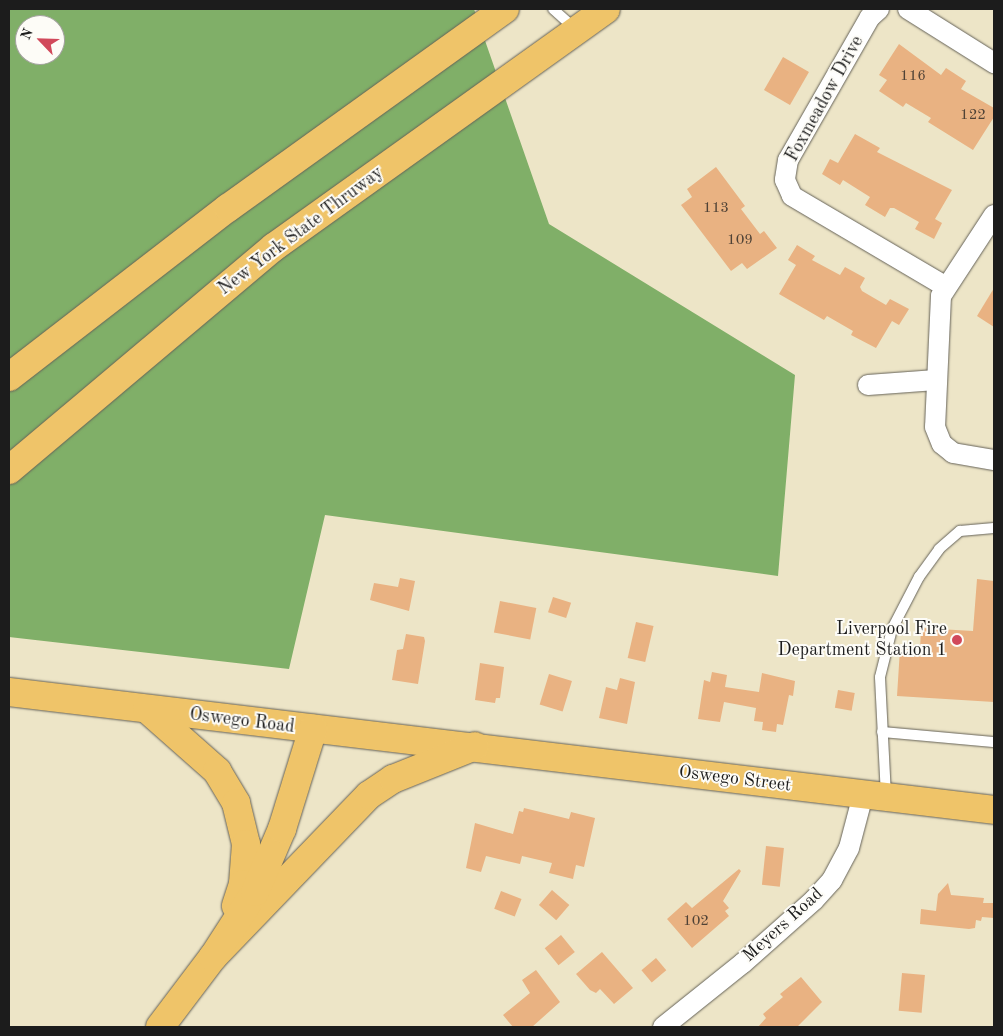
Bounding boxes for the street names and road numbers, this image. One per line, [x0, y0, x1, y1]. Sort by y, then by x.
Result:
street label: Foxmeadow Drive [782, 32, 868, 166]
street label: New York State Thruway [214, 162, 388, 300]
street label: Oswego Road [188, 704, 296, 738]
street label: Oswego Street [678, 761, 792, 797]
street label: Meyers Road [738, 883, 828, 967]

